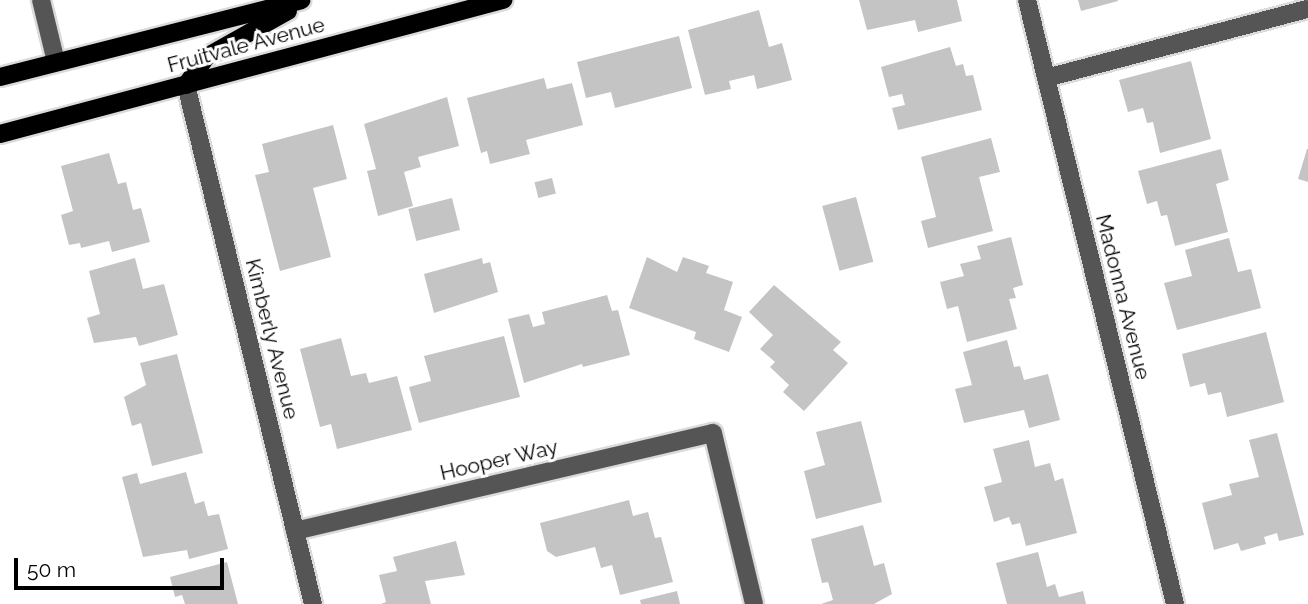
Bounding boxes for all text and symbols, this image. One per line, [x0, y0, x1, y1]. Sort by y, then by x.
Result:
street label: Fruitvale Avenue [164, 12, 328, 78]
street label: Madonna Avenue [1090, 211, 1156, 383]
street label: Kimberly Avenue [240, 256, 304, 422]
street label: Hooper Way [437, 434, 561, 486]
scale bar [18, 544, 228, 588]
text: 50 m [27, 557, 76, 582]

